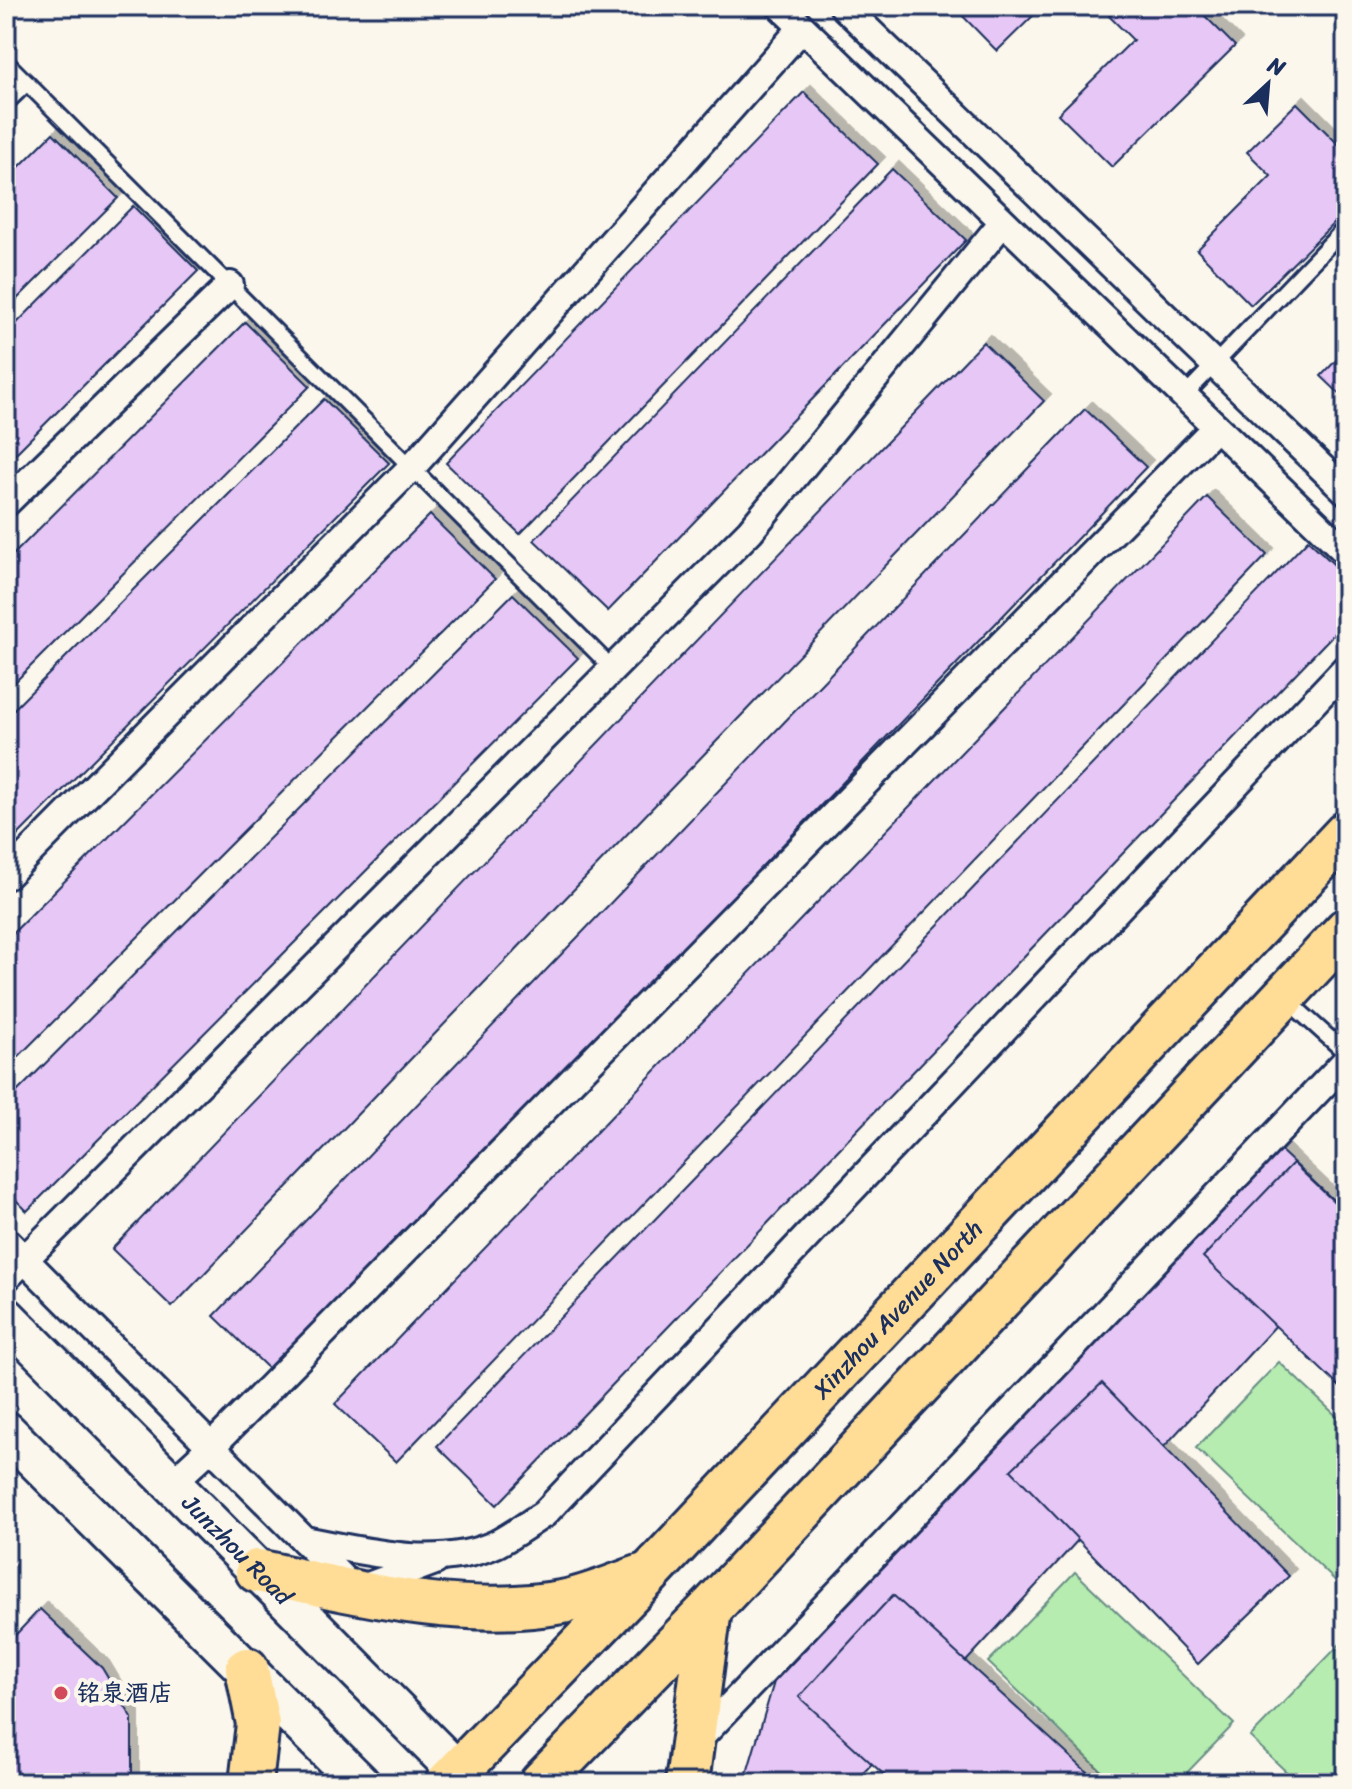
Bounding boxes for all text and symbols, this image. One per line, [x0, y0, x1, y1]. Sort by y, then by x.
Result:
north arrow [1228, 44, 1308, 124]
text: N [1260, 45, 1293, 88]
street label: Xinzhou Avenue North [802, 1210, 993, 1410]
street label: Junzhou Road [171, 1483, 304, 1617]
place label: 铭泉酒店 [77, 1672, 173, 1714]
marker: 铭泉酒店 [52, 1684, 70, 1702]

